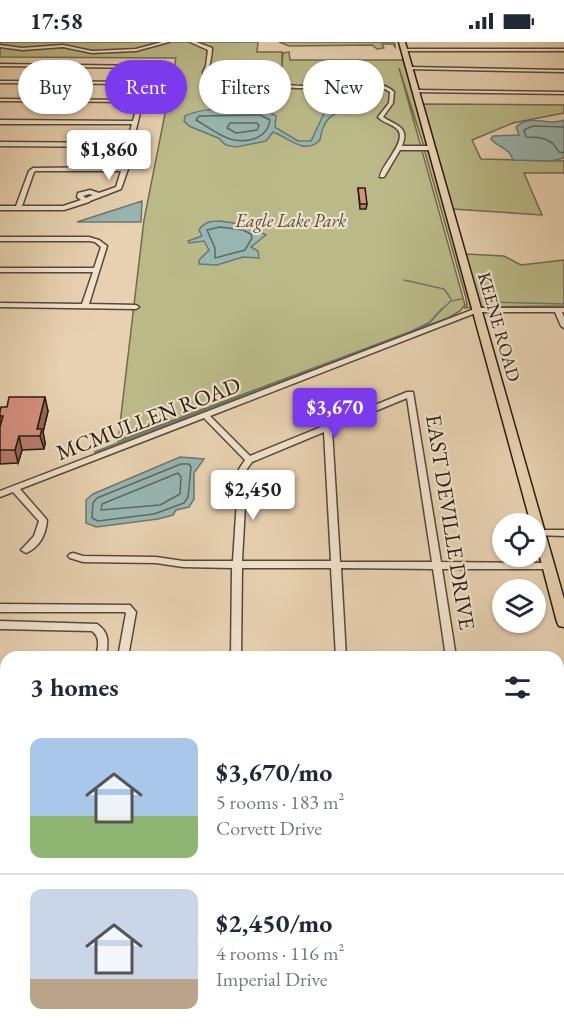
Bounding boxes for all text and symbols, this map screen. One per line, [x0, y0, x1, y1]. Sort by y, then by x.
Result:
text: 17:58 [30, 7, 83, 36]
chip: Buy [18, 60, 93, 114]
chip: Rent [105, 60, 187, 114]
chip: Filters [199, 60, 291, 114]
chip: New [303, 60, 384, 114]
pin: $1,860 [60, 130, 158, 181]
text: $1,860 [81, 136, 137, 162]
park label: Eagle Lake Park [235, 209, 346, 233]
street label: KEENE ROAD [473, 270, 526, 384]
street label: MCMULLEN ROAD [52, 370, 244, 467]
pin: $3,670 [286, 388, 384, 439]
text: $3,670 [307, 394, 363, 420]
street label: EAST DEVILLE DRIVE [419, 412, 482, 632]
pin: $2,450 [204, 470, 302, 521]
text: $2,450 [225, 476, 281, 502]
map controls [492, 513, 546, 633]
button: locate [492, 513, 546, 567]
button: layers [492, 579, 546, 633]
text: 3 homes [30, 670, 119, 704]
icon: filters [501, 671, 534, 704]
text: $3,670/mo [216, 755, 332, 789]
icon: home [78, 762, 150, 834]
text: 5 rooms · 183 m² [216, 789, 344, 815]
text: Corvett Drive [216, 815, 322, 841]
text: $2,450/mo [216, 906, 332, 940]
icon: home [78, 913, 150, 985]
text: 4 rooms · 116 m² [216, 940, 344, 966]
text: Imperial Drive [216, 966, 328, 992]

